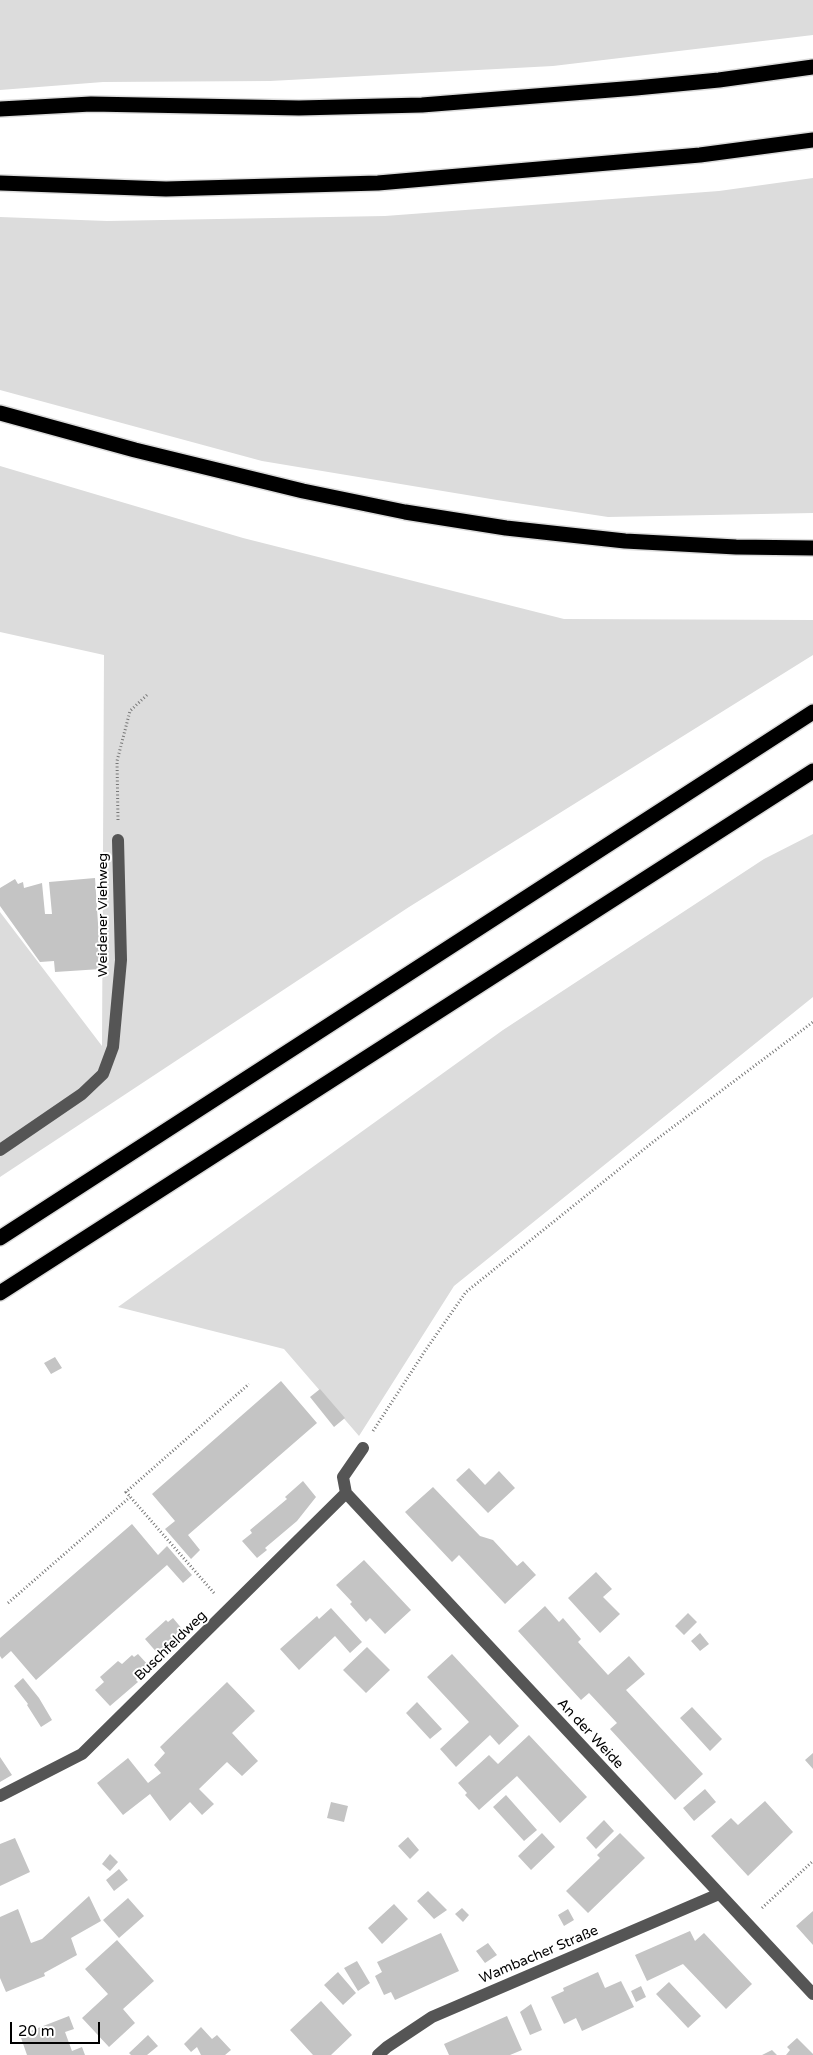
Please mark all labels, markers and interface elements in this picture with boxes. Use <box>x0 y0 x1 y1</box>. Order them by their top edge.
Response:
street label: Weidener Viehweg <box>95 853 111 977</box>
street label: Buschfeldweg <box>132 1607 210 1685</box>
street label: An der Weide <box>553 1695 627 1773</box>
street label: Wambacher Straße <box>477 1922 601 1988</box>
scale bar <box>12 2012 102 2044</box>
text: 20 m <box>18 2022 55 2040</box>

